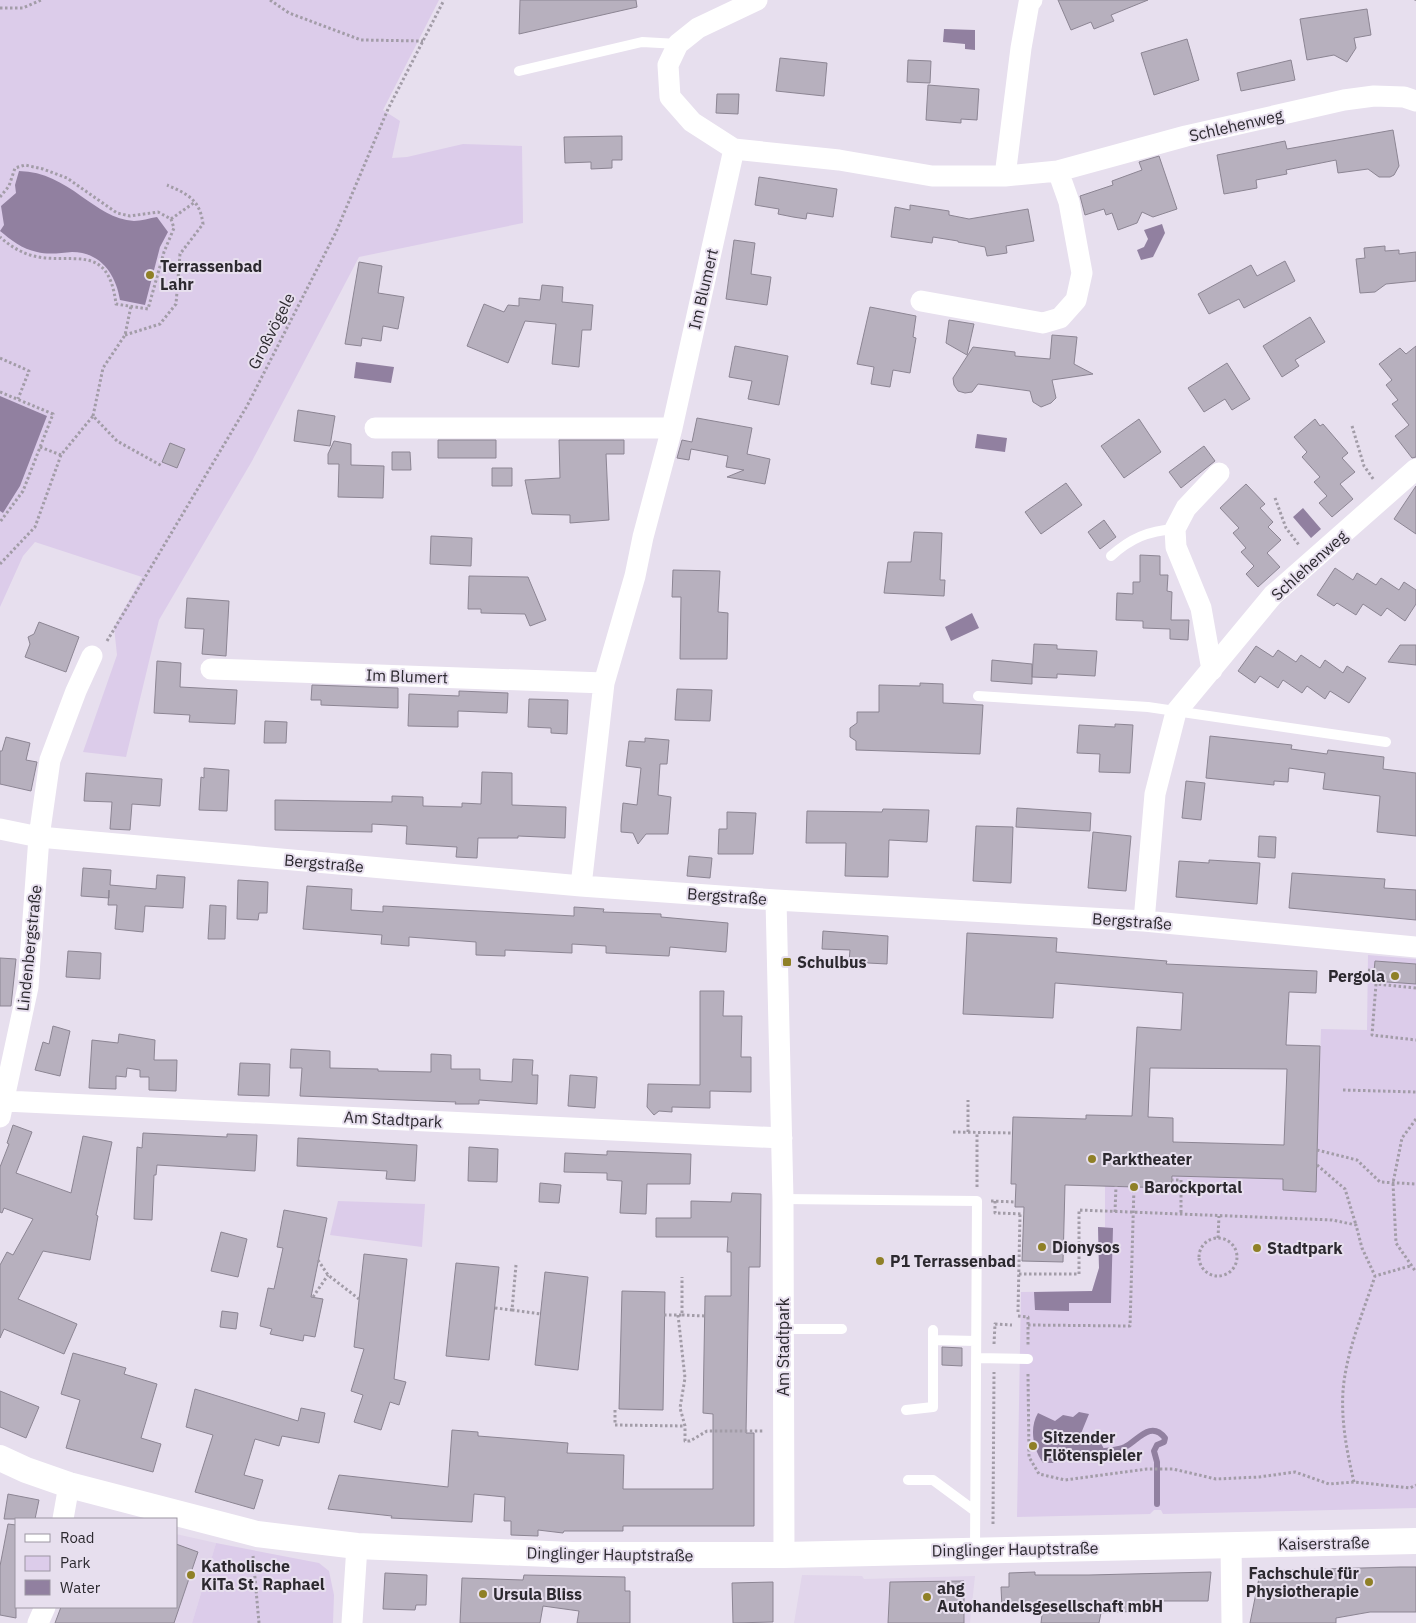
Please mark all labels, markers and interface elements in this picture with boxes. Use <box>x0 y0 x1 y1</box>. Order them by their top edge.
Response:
street label: Schlehenweg <box>1187 104 1286 146</box>
street label: Im Blumert <box>684 247 722 331</box>
place label: Terrassenbad Lahr <box>160 256 262 294</box>
marker: Terrassenbad Lahr <box>144 269 156 281</box>
street label: Großvögele <box>243 289 299 372</box>
street label: Schlehenweg <box>1267 525 1352 605</box>
street label: Im Blumert <box>366 665 448 687</box>
street label: Bergstraße <box>283 850 365 876</box>
street label: Bergstraße <box>686 883 768 909</box>
street label: Lindenbergstraße <box>12 884 46 1012</box>
street label: Bergstraße <box>1091 908 1173 934</box>
place label: Schulbus <box>797 952 867 972</box>
marker: Schulbus <box>781 956 793 968</box>
place label: Pergola <box>1328 966 1385 986</box>
marker: Pergola <box>1389 970 1401 982</box>
street label: Am Stadtpark <box>343 1106 443 1132</box>
place label: Parktheater <box>1102 1149 1193 1169</box>
marker: Parktheater <box>1086 1153 1098 1165</box>
place label: Barockportal <box>1144 1177 1242 1197</box>
marker: Barockportal <box>1128 1181 1140 1193</box>
place label: Dionysos <box>1052 1237 1120 1257</box>
place label: Stadtpark <box>1267 1238 1343 1258</box>
marker: Dionysos <box>1036 1241 1048 1253</box>
marker: Stadtpark <box>1251 1242 1263 1254</box>
place label: P1 Terrassenbad <box>890 1251 1016 1271</box>
marker: P1 Terrassenbad <box>874 1255 886 1267</box>
street label: Am Stadtpark <box>773 1297 793 1396</box>
place label: Sitzender Flötenspieler <box>1043 1427 1143 1465</box>
marker: Sitzender Flötenspieler <box>1027 1440 1039 1452</box>
legend <box>15 1518 178 1608</box>
text: Road <box>60 1528 95 1547</box>
street label: Kaiserstraße <box>1278 1532 1370 1554</box>
street label: Dinglinger Hauptstraße <box>931 1538 1099 1560</box>
street label: Dinglinger Hauptstraße <box>526 1543 694 1565</box>
text: Park <box>60 1553 90 1572</box>
place label: Katholische KiTa St. Raphael <box>201 1556 325 1594</box>
place label: Fachschule für Physiotherapie <box>1246 1563 1360 1601</box>
marker: Katholische KiTa St. Raphael <box>185 1569 197 1581</box>
marker: Fachschule für Physiotherapie <box>1363 1576 1375 1588</box>
text: Water <box>60 1578 101 1597</box>
place label: ahg Autohandelsgesellschaft mbH <box>937 1578 1163 1616</box>
place label: Ursula Bliss <box>493 1584 582 1604</box>
marker: Ursula Bliss <box>477 1588 489 1600</box>
marker: ahg Autohandelsgesellschaft mbH <box>921 1591 933 1603</box>

